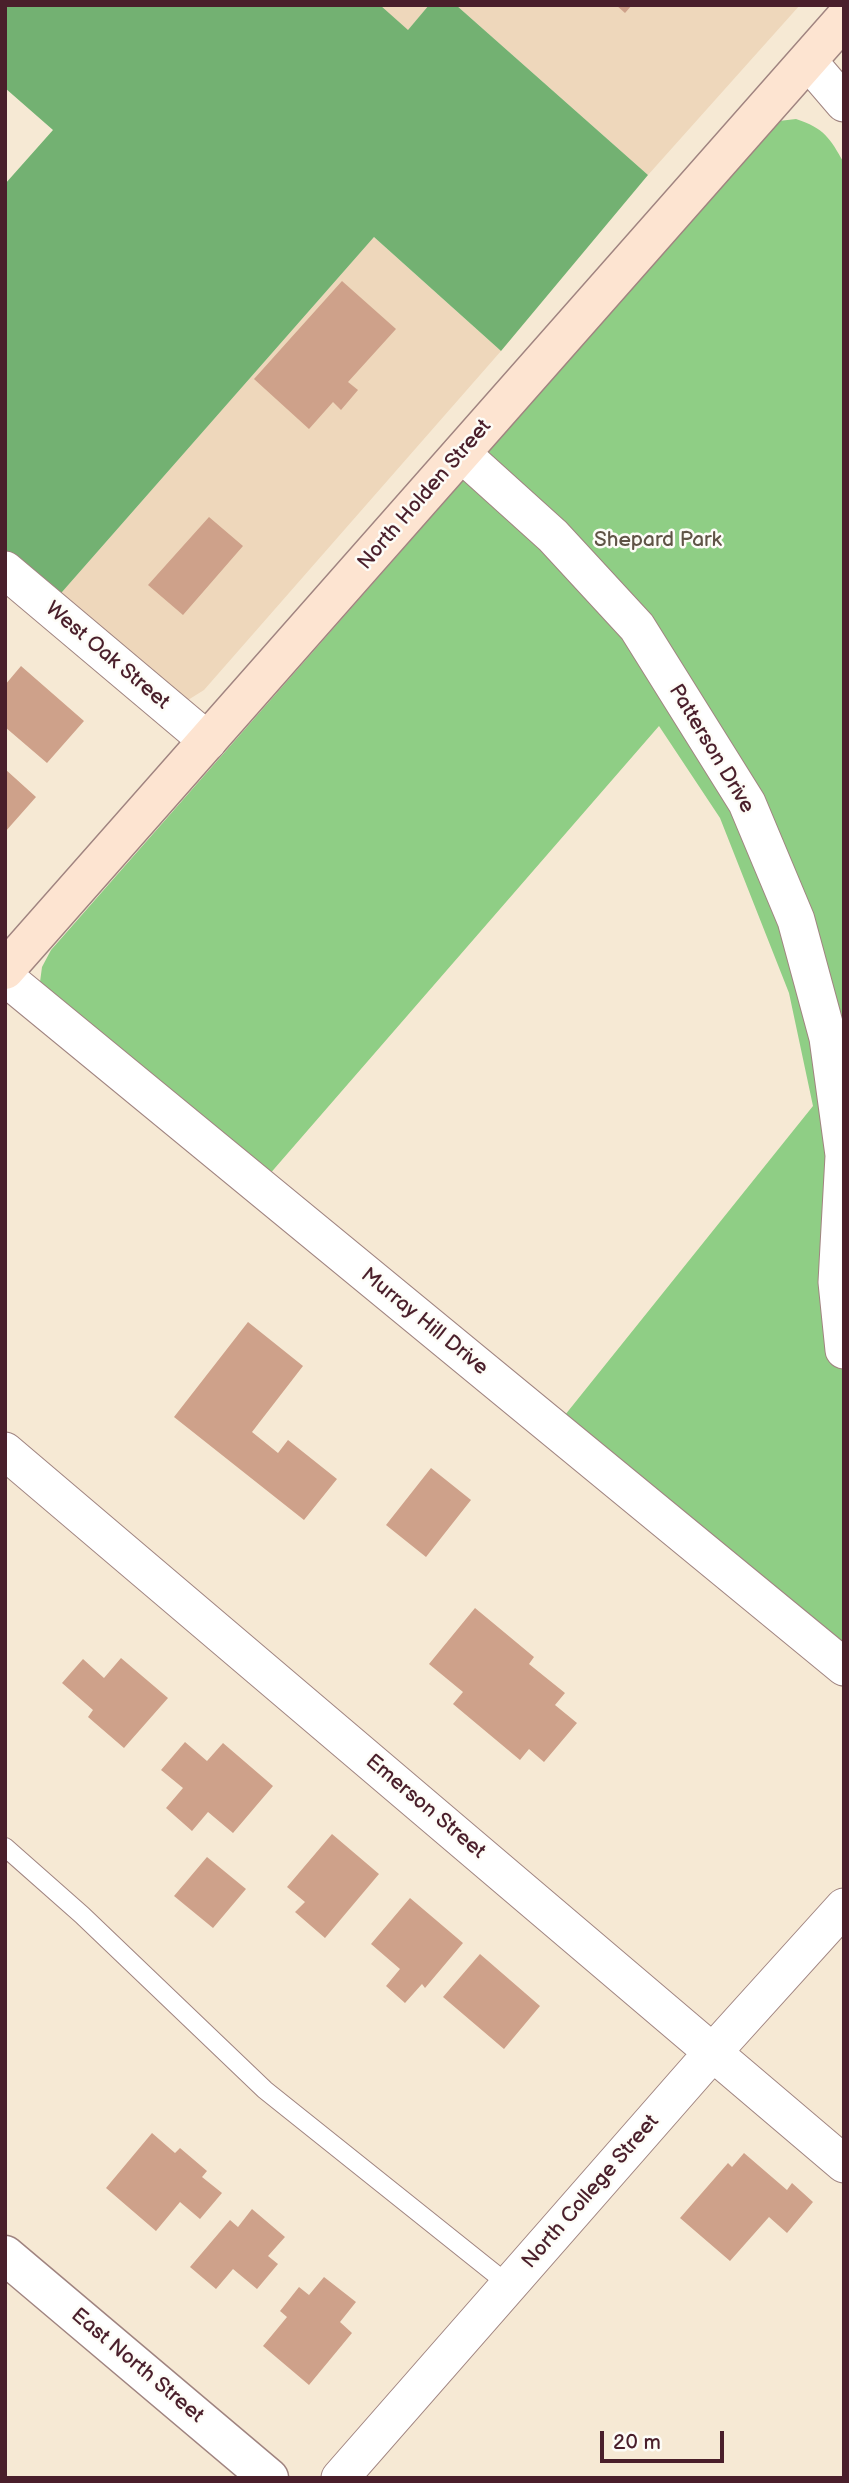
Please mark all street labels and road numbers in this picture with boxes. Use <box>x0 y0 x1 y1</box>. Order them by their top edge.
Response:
street label: North Holden Street <box>353 415 497 575</box>
street label: West Oak Street <box>40 597 174 715</box>
street label: Patterson Drive <box>663 680 759 818</box>
street label: Murray Hill Drive <box>355 1263 493 1381</box>
street label: Emerson Street <box>360 1750 490 1864</box>
street label: North College Street <box>517 2110 665 2274</box>
street label: East North Street <box>66 2303 208 2429</box>

